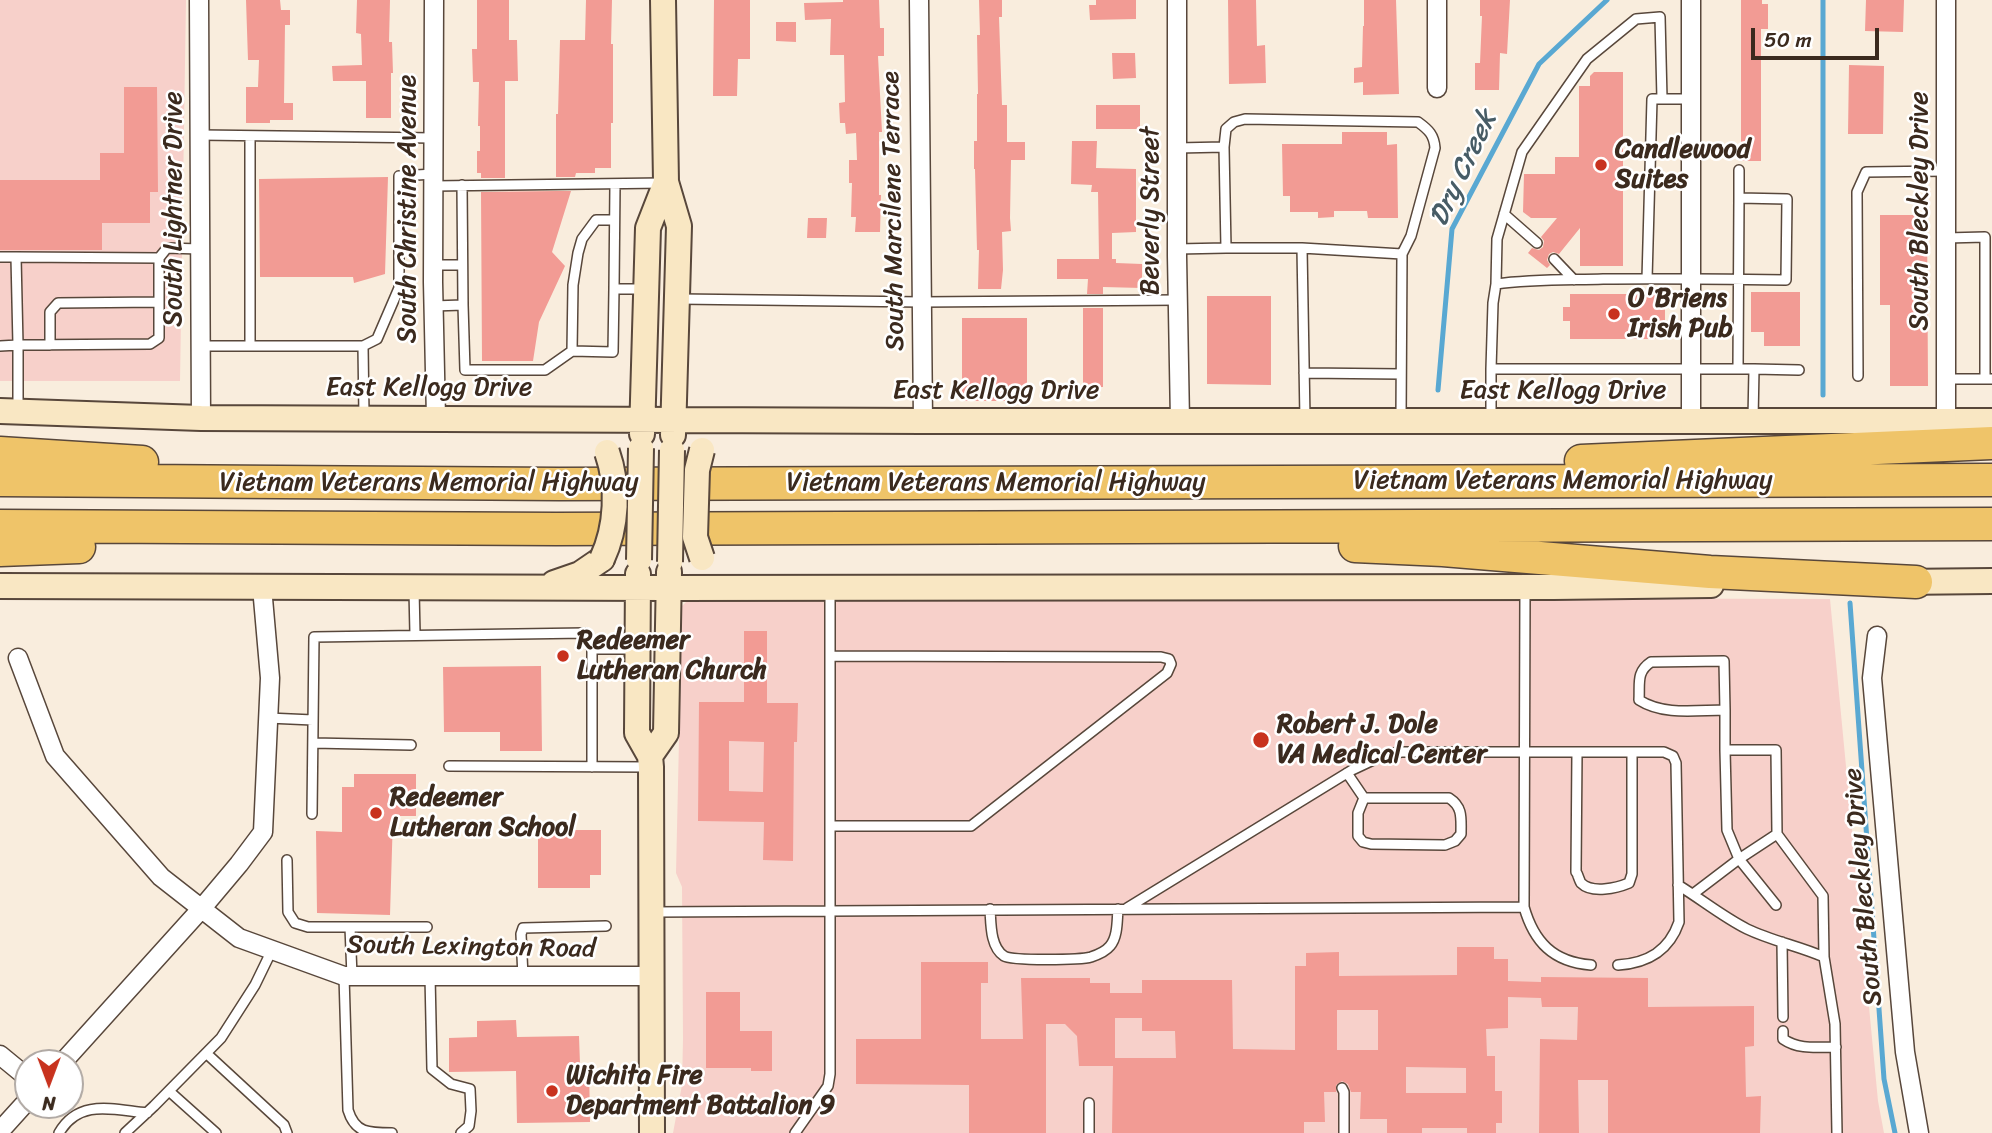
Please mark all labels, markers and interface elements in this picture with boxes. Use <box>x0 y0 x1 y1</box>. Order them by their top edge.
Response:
scale bar <box>1754 14 1882 58</box>
text: 50 m <box>1764 21 1812 59</box>
street label: South Marcilene Terrace <box>876 71 912 351</box>
street label: South Christine Avenue <box>392 75 424 343</box>
street label: South Lightner Drive <box>158 91 190 327</box>
street label: South Bleckley Drive <box>1904 91 1936 331</box>
water label: Dry Creek <box>1423 106 1505 232</box>
street label: Beverly Street <box>1135 126 1167 296</box>
place label: Candlewood Suites <box>1615 134 1751 196</box>
marker: Candlewood Suites <box>1593 157 1609 173</box>
place label: O'Briens Irish Pub <box>1628 283 1732 344</box>
marker: O'Briens Irish Pub <box>1606 306 1622 322</box>
street label: East Kellogg Drive <box>326 372 532 404</box>
street label: East Kellogg Drive <box>893 375 1099 407</box>
street label: East Kellogg Drive <box>1460 375 1666 407</box>
street label: Vietnam Veterans Memorial Highway <box>1354 465 1772 497</box>
street label: Vietnam Veterans Memorial Highway <box>220 467 638 499</box>
street label: Vietnam Veterans Memorial Highway <box>787 467 1205 499</box>
place label: Redeemer Lutheran Church <box>577 625 767 686</box>
marker: Redeemer Lutheran Church <box>555 648 571 664</box>
place label: Robert J. Dole VA Medical Center <box>1277 709 1487 770</box>
marker: Robert J. Dole VA Medical Center <box>1251 730 1271 750</box>
street label: South Bleckley Drive <box>1838 767 1890 1007</box>
place label: Redeemer Lutheran School <box>390 782 576 844</box>
marker: Redeemer Lutheran School <box>368 805 384 821</box>
street label: South Lexington Road <box>346 930 596 966</box>
north arrow <box>14 1049 84 1119</box>
place label: Wichita Fire Department Battalion 9 <box>566 1060 835 1122</box>
marker: Wichita Fire Department Battalion 9 <box>544 1083 560 1099</box>
text: N <box>42 1087 56 1120</box>

